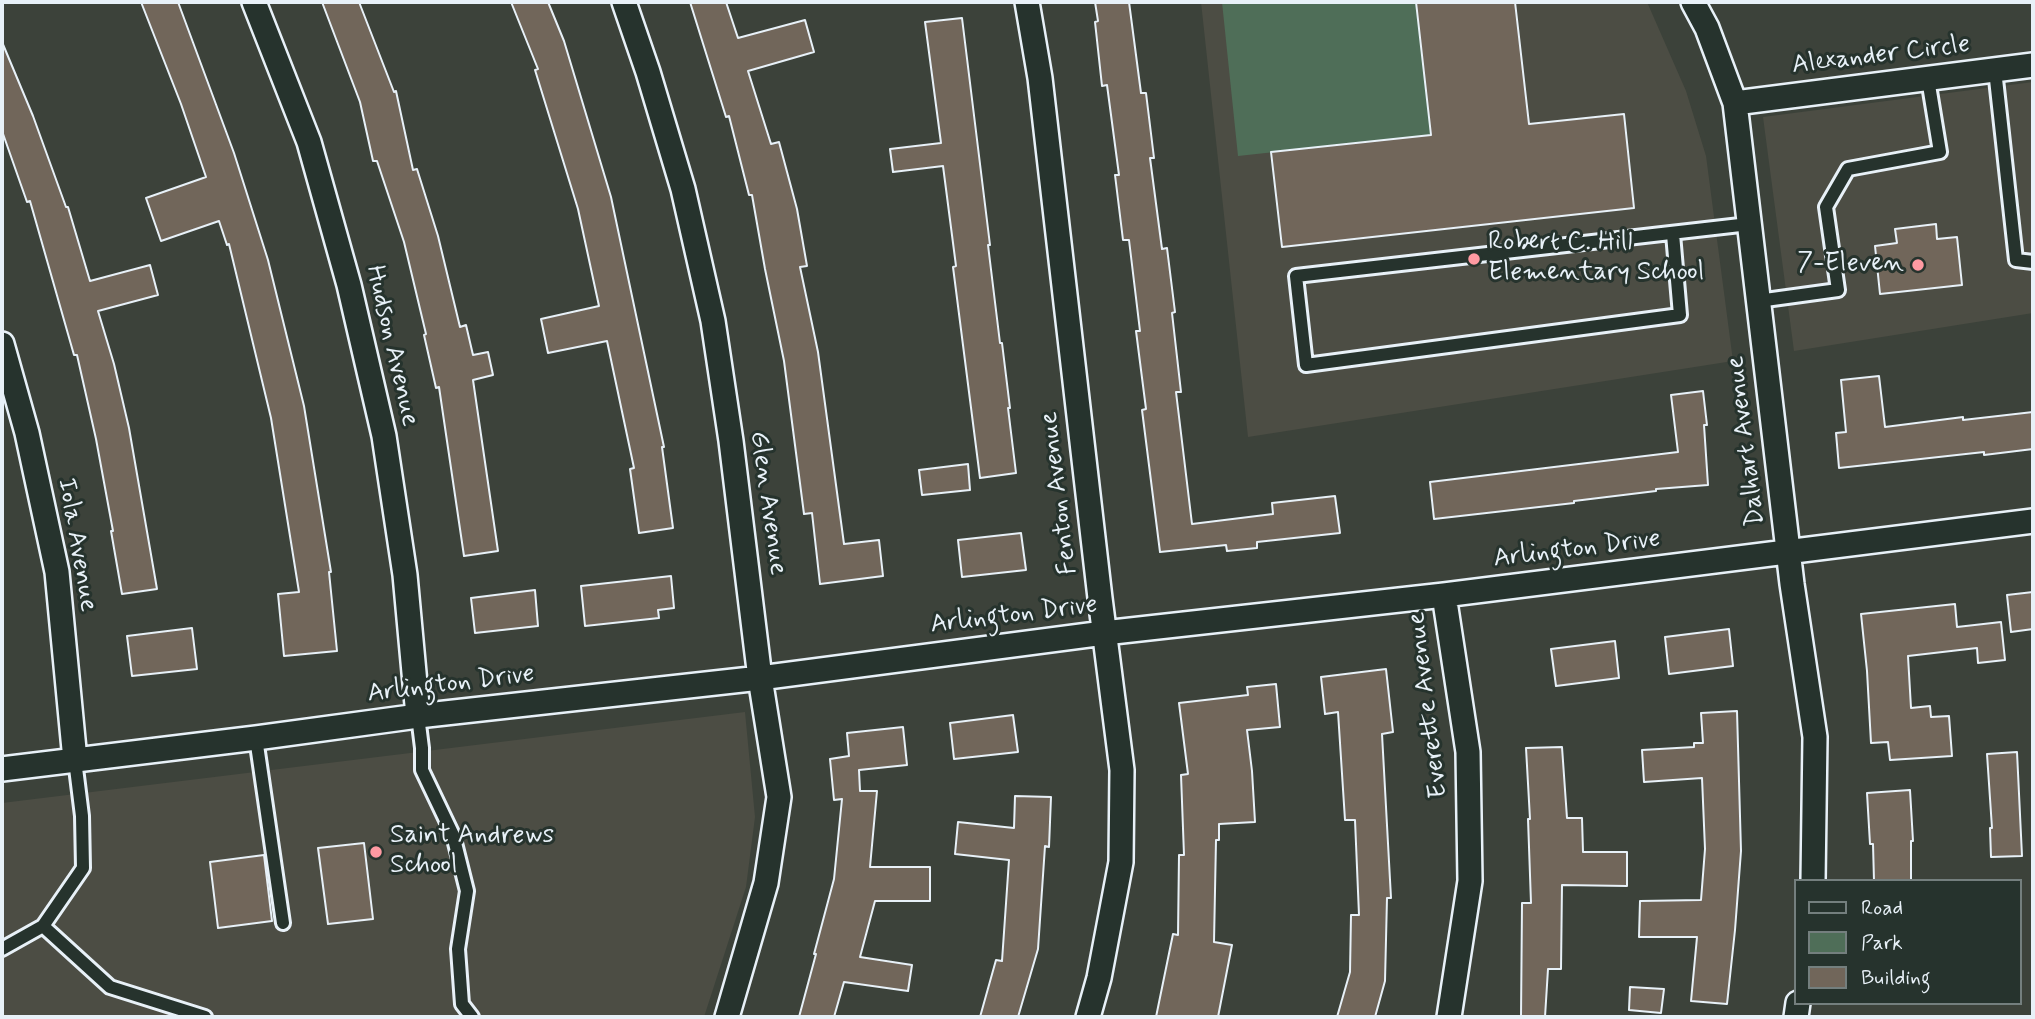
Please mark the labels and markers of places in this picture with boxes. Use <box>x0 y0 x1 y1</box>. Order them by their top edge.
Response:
place label: Robert C. Hill Elementary School <box>1488 228 1704 290</box>
place label: 7-Eleven <box>1797 249 1904 281</box>
marker: Robert C. Hill Elementary School <box>1466 251 1482 267</box>
marker: 7-Eleven <box>1910 257 1926 273</box>
place label: Saint Andrews School <box>390 821 554 882</box>
marker: Saint Andrews School <box>368 844 384 860</box>

